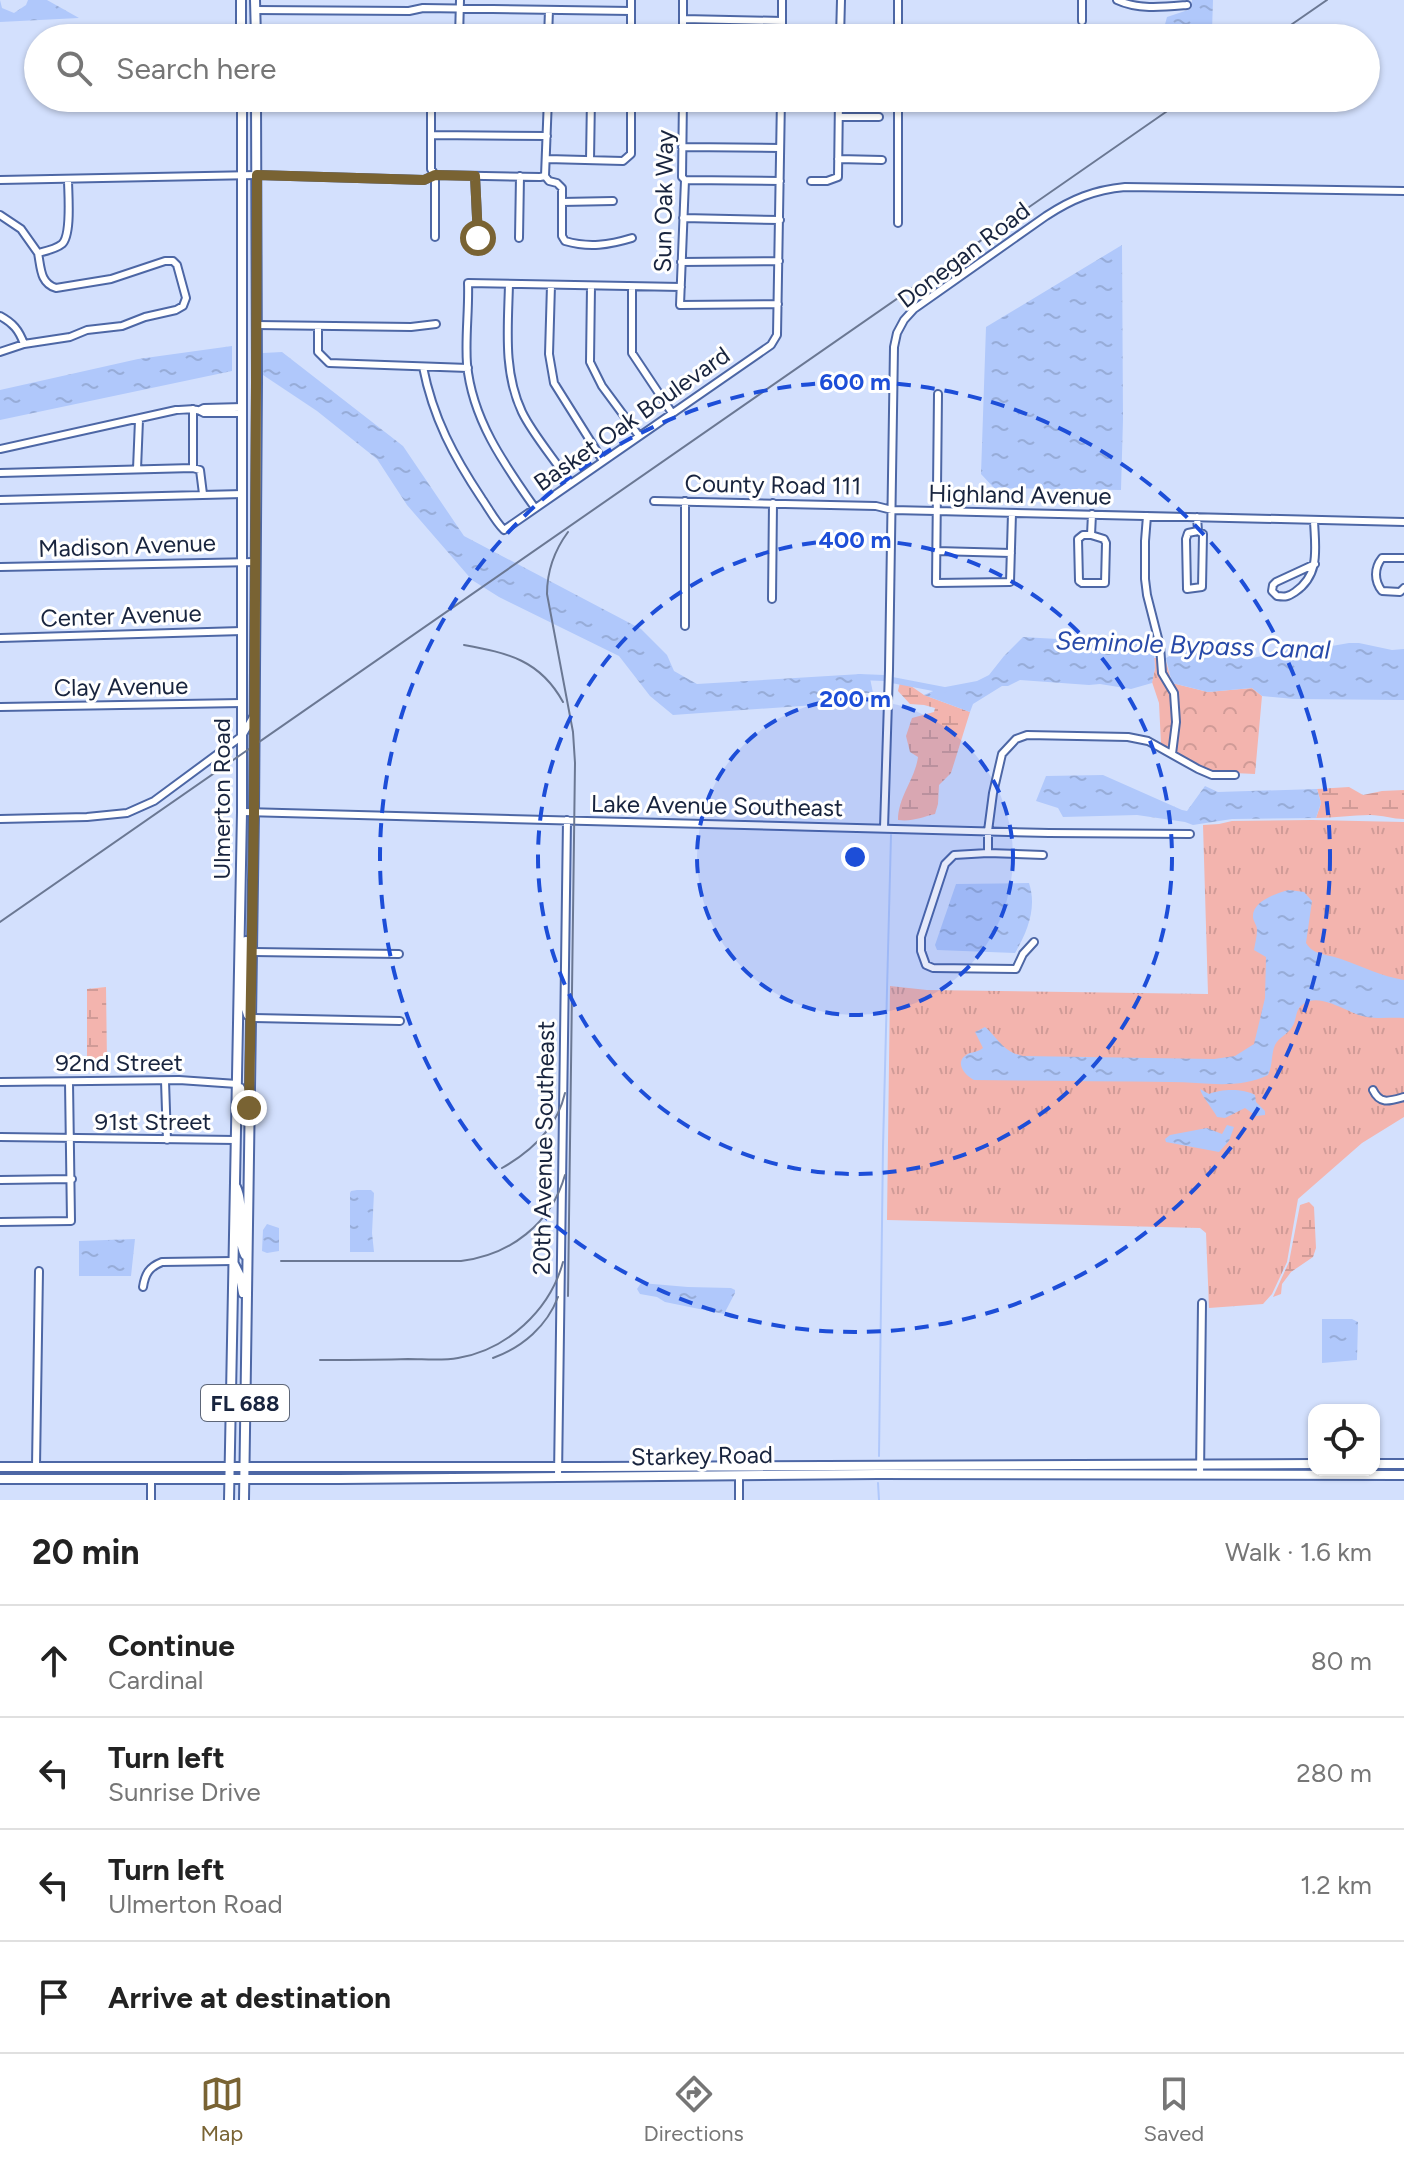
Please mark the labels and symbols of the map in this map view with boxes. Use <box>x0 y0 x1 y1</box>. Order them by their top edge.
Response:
street label: Sun Oak Way <box>648 129 679 273</box>
street label: Donegan Road <box>892 196 1035 314</box>
route start <box>460 220 496 256</box>
street label: Basket Oak Boulevard <box>528 340 735 497</box>
text: 600 m <box>819 367 891 396</box>
street label: County Road 111 <box>684 468 862 501</box>
street label: Highland Avenue <box>928 478 1112 511</box>
text: 400 m <box>819 525 891 554</box>
street label: Madison Avenue <box>38 528 216 563</box>
street label: Center Avenue <box>40 598 202 633</box>
water label: Seminole Bypass Canal <box>1055 624 1331 666</box>
street label: Clay Avenue <box>54 671 188 702</box>
text: 200 m <box>819 684 891 713</box>
street label: Ulmerton Road <box>207 718 236 880</box>
street label: Lake Avenue Southeast <box>591 789 843 822</box>
centre of rings <box>841 843 869 871</box>
street label: 20th Avenue Southeast <box>527 1021 560 1275</box>
street label: 92nd Street <box>55 1048 183 1077</box>
route end <box>231 1090 267 1126</box>
street label: 91st Street <box>95 1107 211 1136</box>
road number: FL 688 <box>201 1385 289 1421</box>
street label: Starkey Road <box>631 1440 773 1471</box>

